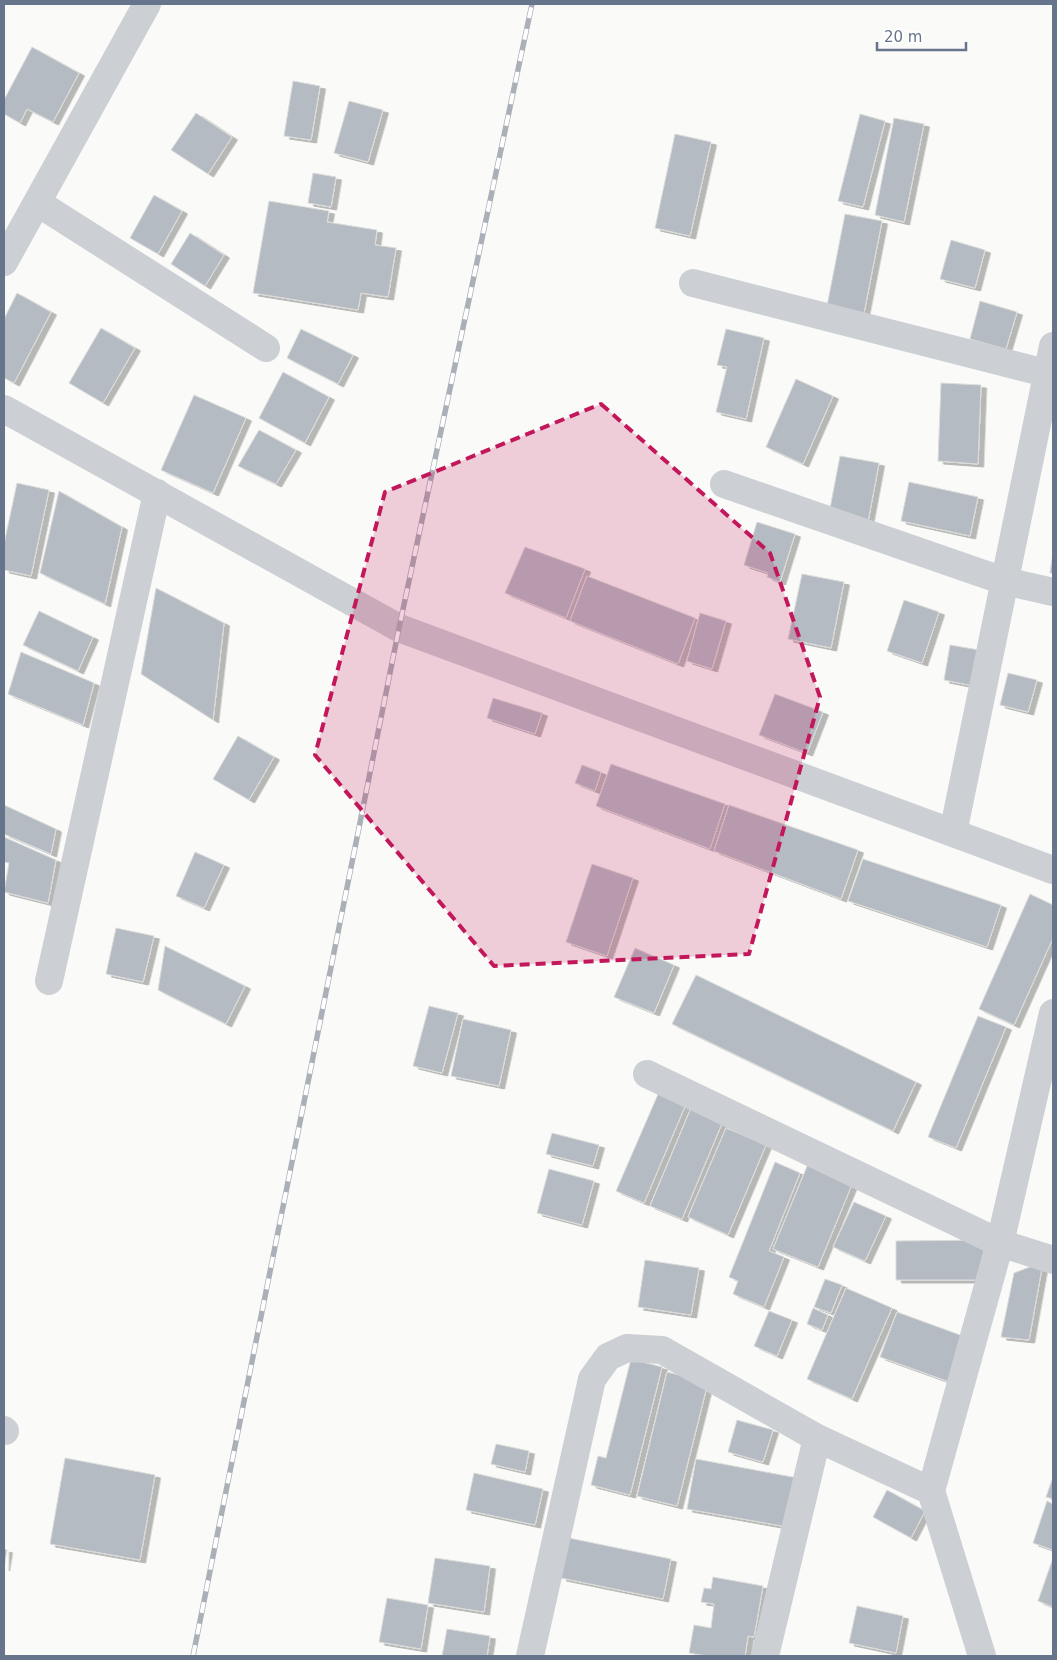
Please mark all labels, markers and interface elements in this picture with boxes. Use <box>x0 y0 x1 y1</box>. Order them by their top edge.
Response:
scale bar <box>877 20 966 52</box>
text: 20 m <box>884 28 922 46</box>

